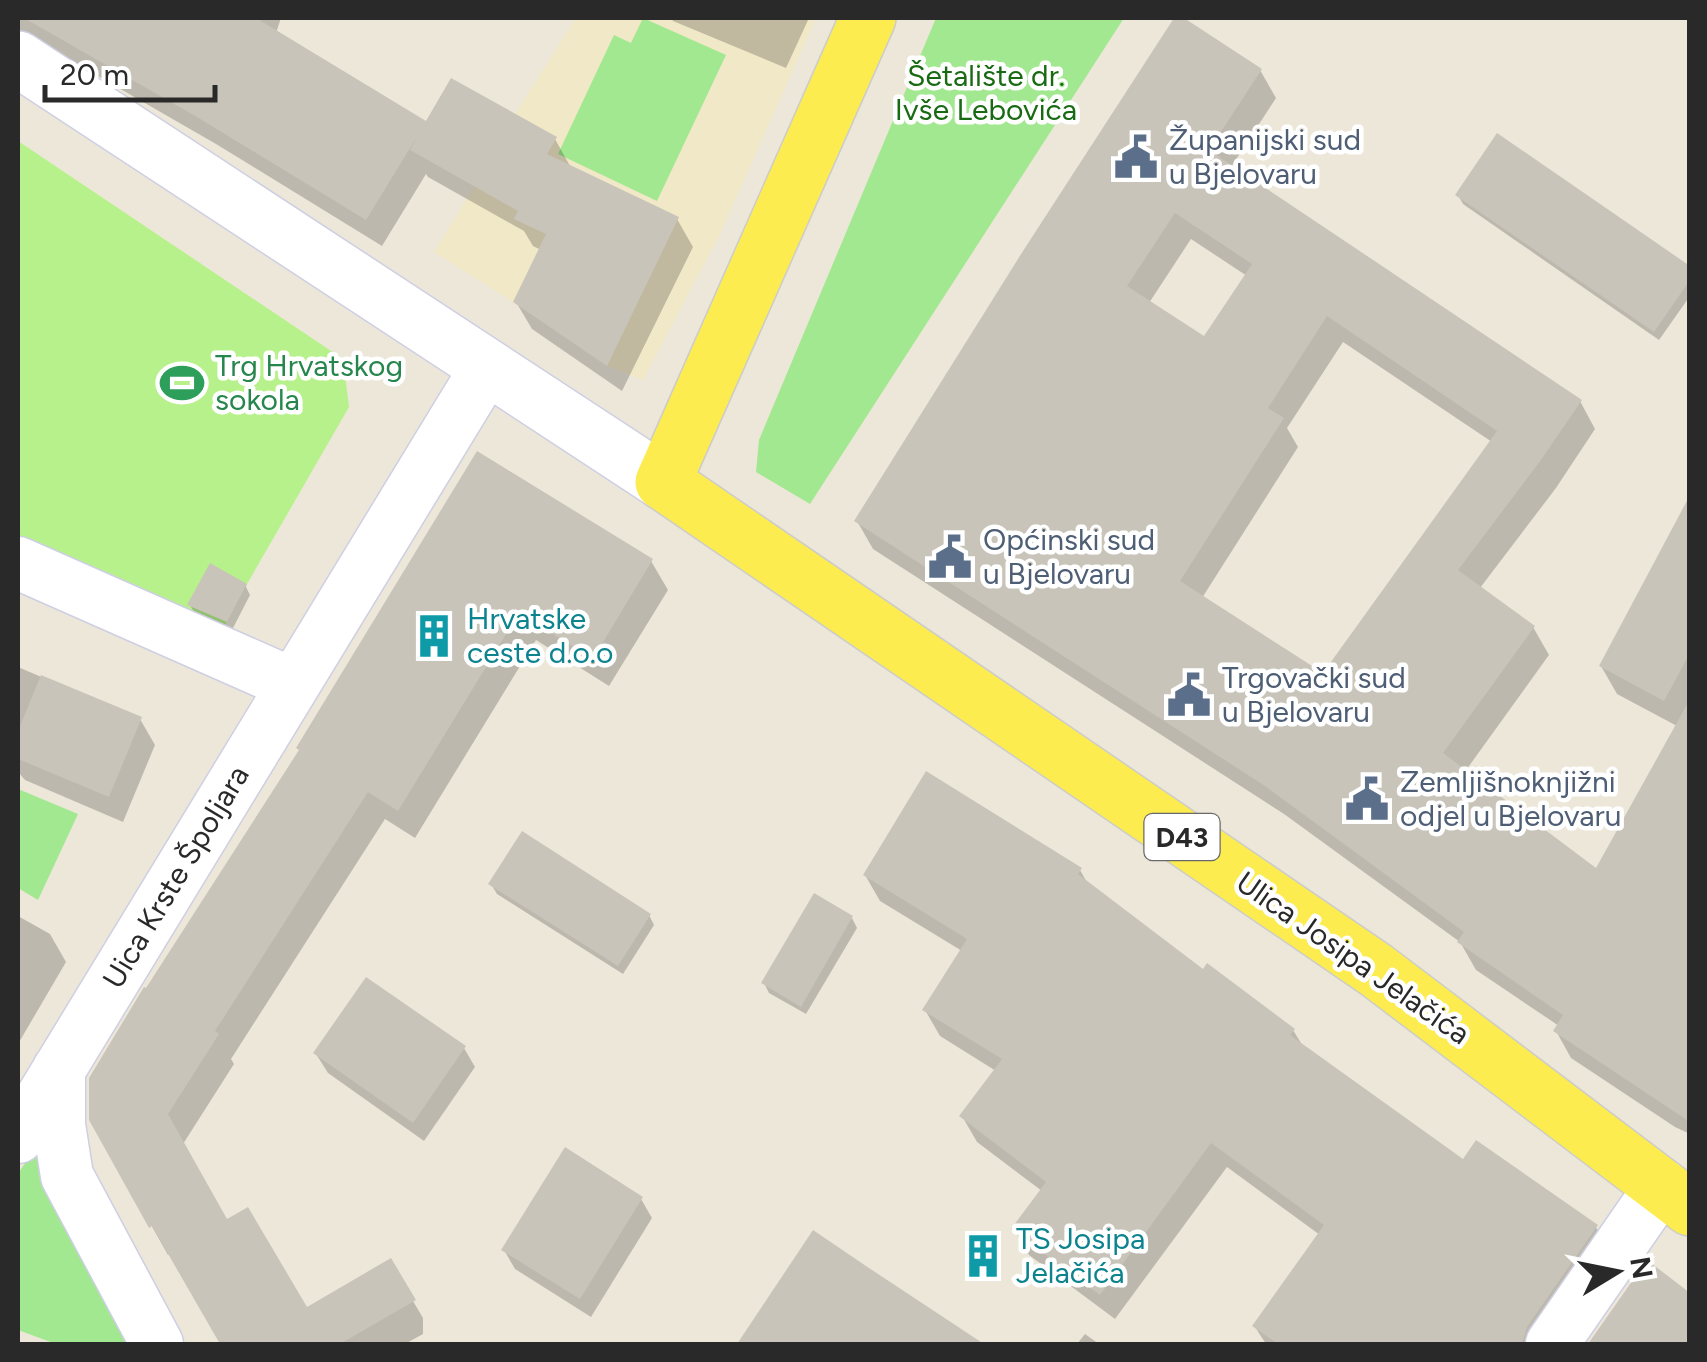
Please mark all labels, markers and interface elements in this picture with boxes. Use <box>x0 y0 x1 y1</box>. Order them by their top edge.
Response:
scale bar <box>45 40 215 102</box>
text: 20 m <box>60 56 129 93</box>
park label: Šetalište dr. Ivše Lebovića <box>895 57 1077 128</box>
place label: Županijski sud u Bjelovaru <box>1169 121 1361 192</box>
public building icon: Županijski sud u Bjelovaru <box>1112 133 1160 181</box>
place label: Trg Hrvatskog sokola <box>215 347 403 418</box>
sports icon: Trg Hrvatskog sokola <box>158 359 206 407</box>
place label: Općinski sud u Bjelovaru <box>983 521 1155 592</box>
public building icon: Općinski sud u Bjelovaru <box>926 533 974 581</box>
place label: Hrvatske ceste d.o.o <box>467 600 614 671</box>
building icon: Hrvatske ceste d.o.o <box>410 612 458 660</box>
place label: Trgovački sud u Bjelovaru <box>1222 659 1406 730</box>
public building icon: Trgovački sud u Bjelovaru <box>1165 671 1213 719</box>
street label: Uica Krste Špoljara <box>94 759 257 995</box>
place label: Zemljišnoknjižni odjel u Bjelovaru <box>1400 763 1621 834</box>
public building icon: Zemljišnoknjižni odjel u Bjelovaru <box>1343 775 1391 823</box>
road number: D43 <box>1144 814 1220 860</box>
street label: Ulica Josipa Jelačića <box>1229 863 1477 1052</box>
place label: TS Josipa Jelačića <box>1016 1220 1145 1291</box>
north arrow <box>1567 1222 1667 1322</box>
building icon: TS Josipa Jelačića <box>959 1232 1007 1280</box>
text: N <box>1623 1254 1660 1281</box>

